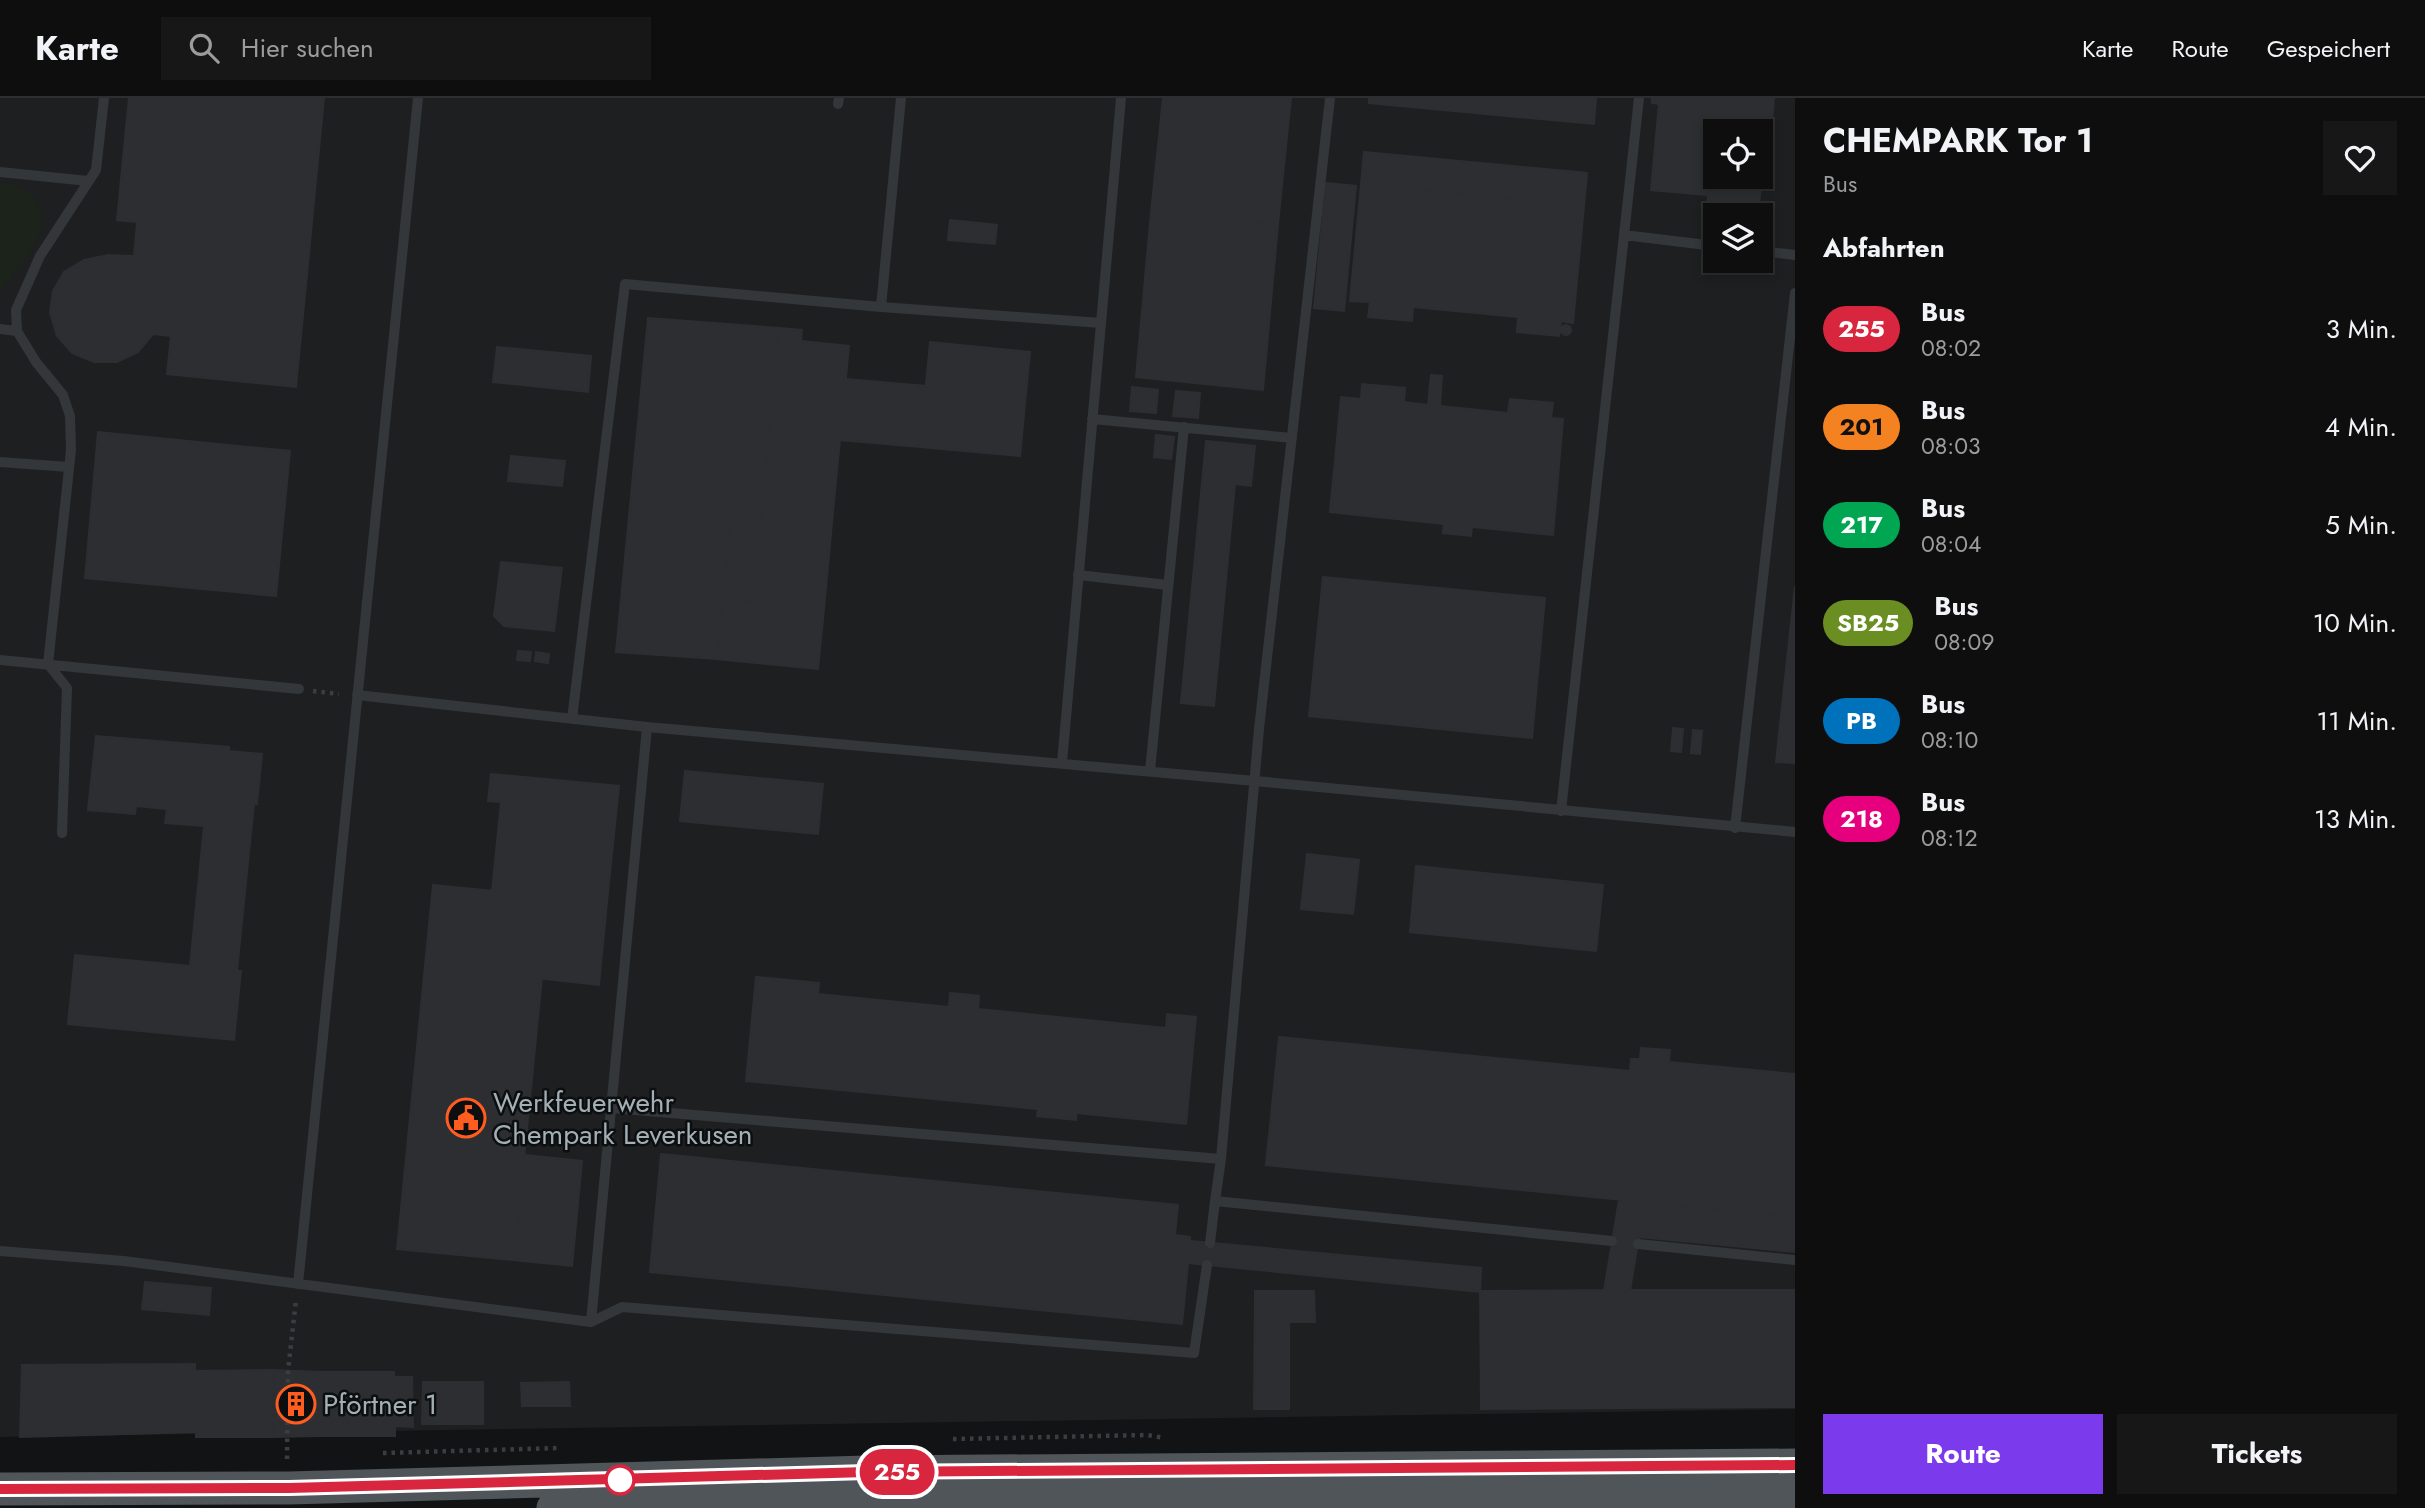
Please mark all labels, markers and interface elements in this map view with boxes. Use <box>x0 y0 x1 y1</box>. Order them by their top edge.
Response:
search box <box>161 17 651 80</box>
text: Karte <box>35 25 119 72</box>
icon: search <box>185 29 223 67</box>
text: Hier suchen <box>241 29 374 67</box>
text: Karte <box>2082 31 2133 66</box>
text: Route <box>2171 31 2229 66</box>
text: Gespeichert <box>2267 31 2390 66</box>
text: CHEMPARK Tor 1 <box>1823 117 2093 164</box>
map controls <box>1703 119 1773 273</box>
button: locate <box>1703 119 1773 189</box>
button: heart <box>2323 121 2397 195</box>
text: Bus <box>1823 167 1857 201</box>
button: layers <box>1703 203 1773 273</box>
text: Abfahrten <box>1823 229 1945 267</box>
text: Bus <box>1921 293 1965 331</box>
text: 3 Min. <box>2326 310 2397 348</box>
text: 255 <box>1838 311 1885 346</box>
text: 08:02 <box>1921 331 1981 365</box>
text: Bus <box>1921 391 1965 429</box>
text: 4 Min. <box>2325 408 2397 446</box>
text: 201 <box>1840 409 1883 444</box>
text: 08:03 <box>1921 429 1981 463</box>
text: Bus <box>1921 489 1965 527</box>
text: 5 Min. <box>2325 506 2397 544</box>
text: 217 <box>1840 507 1883 542</box>
text: 08:04 <box>1921 527 1981 561</box>
text: Bus <box>1934 587 1978 625</box>
text: 10 Min. <box>2313 604 2397 642</box>
text: SB25 <box>1837 605 1899 640</box>
text: 08:09 <box>1934 625 1994 659</box>
text: Bus <box>1921 685 1965 723</box>
text: 11 Min. <box>2317 702 2397 740</box>
text: PB <box>1846 703 1877 738</box>
text: 08:10 <box>1921 723 1978 757</box>
text: Bus <box>1921 783 1965 821</box>
text: 13 Min. <box>2314 800 2397 838</box>
text: 218 <box>1840 801 1883 836</box>
text: 08:12 <box>1921 821 1978 855</box>
place label: Werkfeuerwehr Chempark Leverkusen <box>493 1082 753 1155</box>
public building icon: Werkfeuerwehr Chempark Leverkusen <box>445 1097 487 1139</box>
building icon: Pförtner 1 <box>275 1383 317 1425</box>
place label: Pförtner 1 <box>323 1384 438 1425</box>
button: Route <box>1823 1414 2103 1494</box>
button: Tickets <box>2117 1414 2397 1494</box>
line badge: 255 <box>857 1449 937 1495</box>
text: 255 <box>874 1454 920 1489</box>
unlabelled marker <box>605 1465 635 1495</box>

